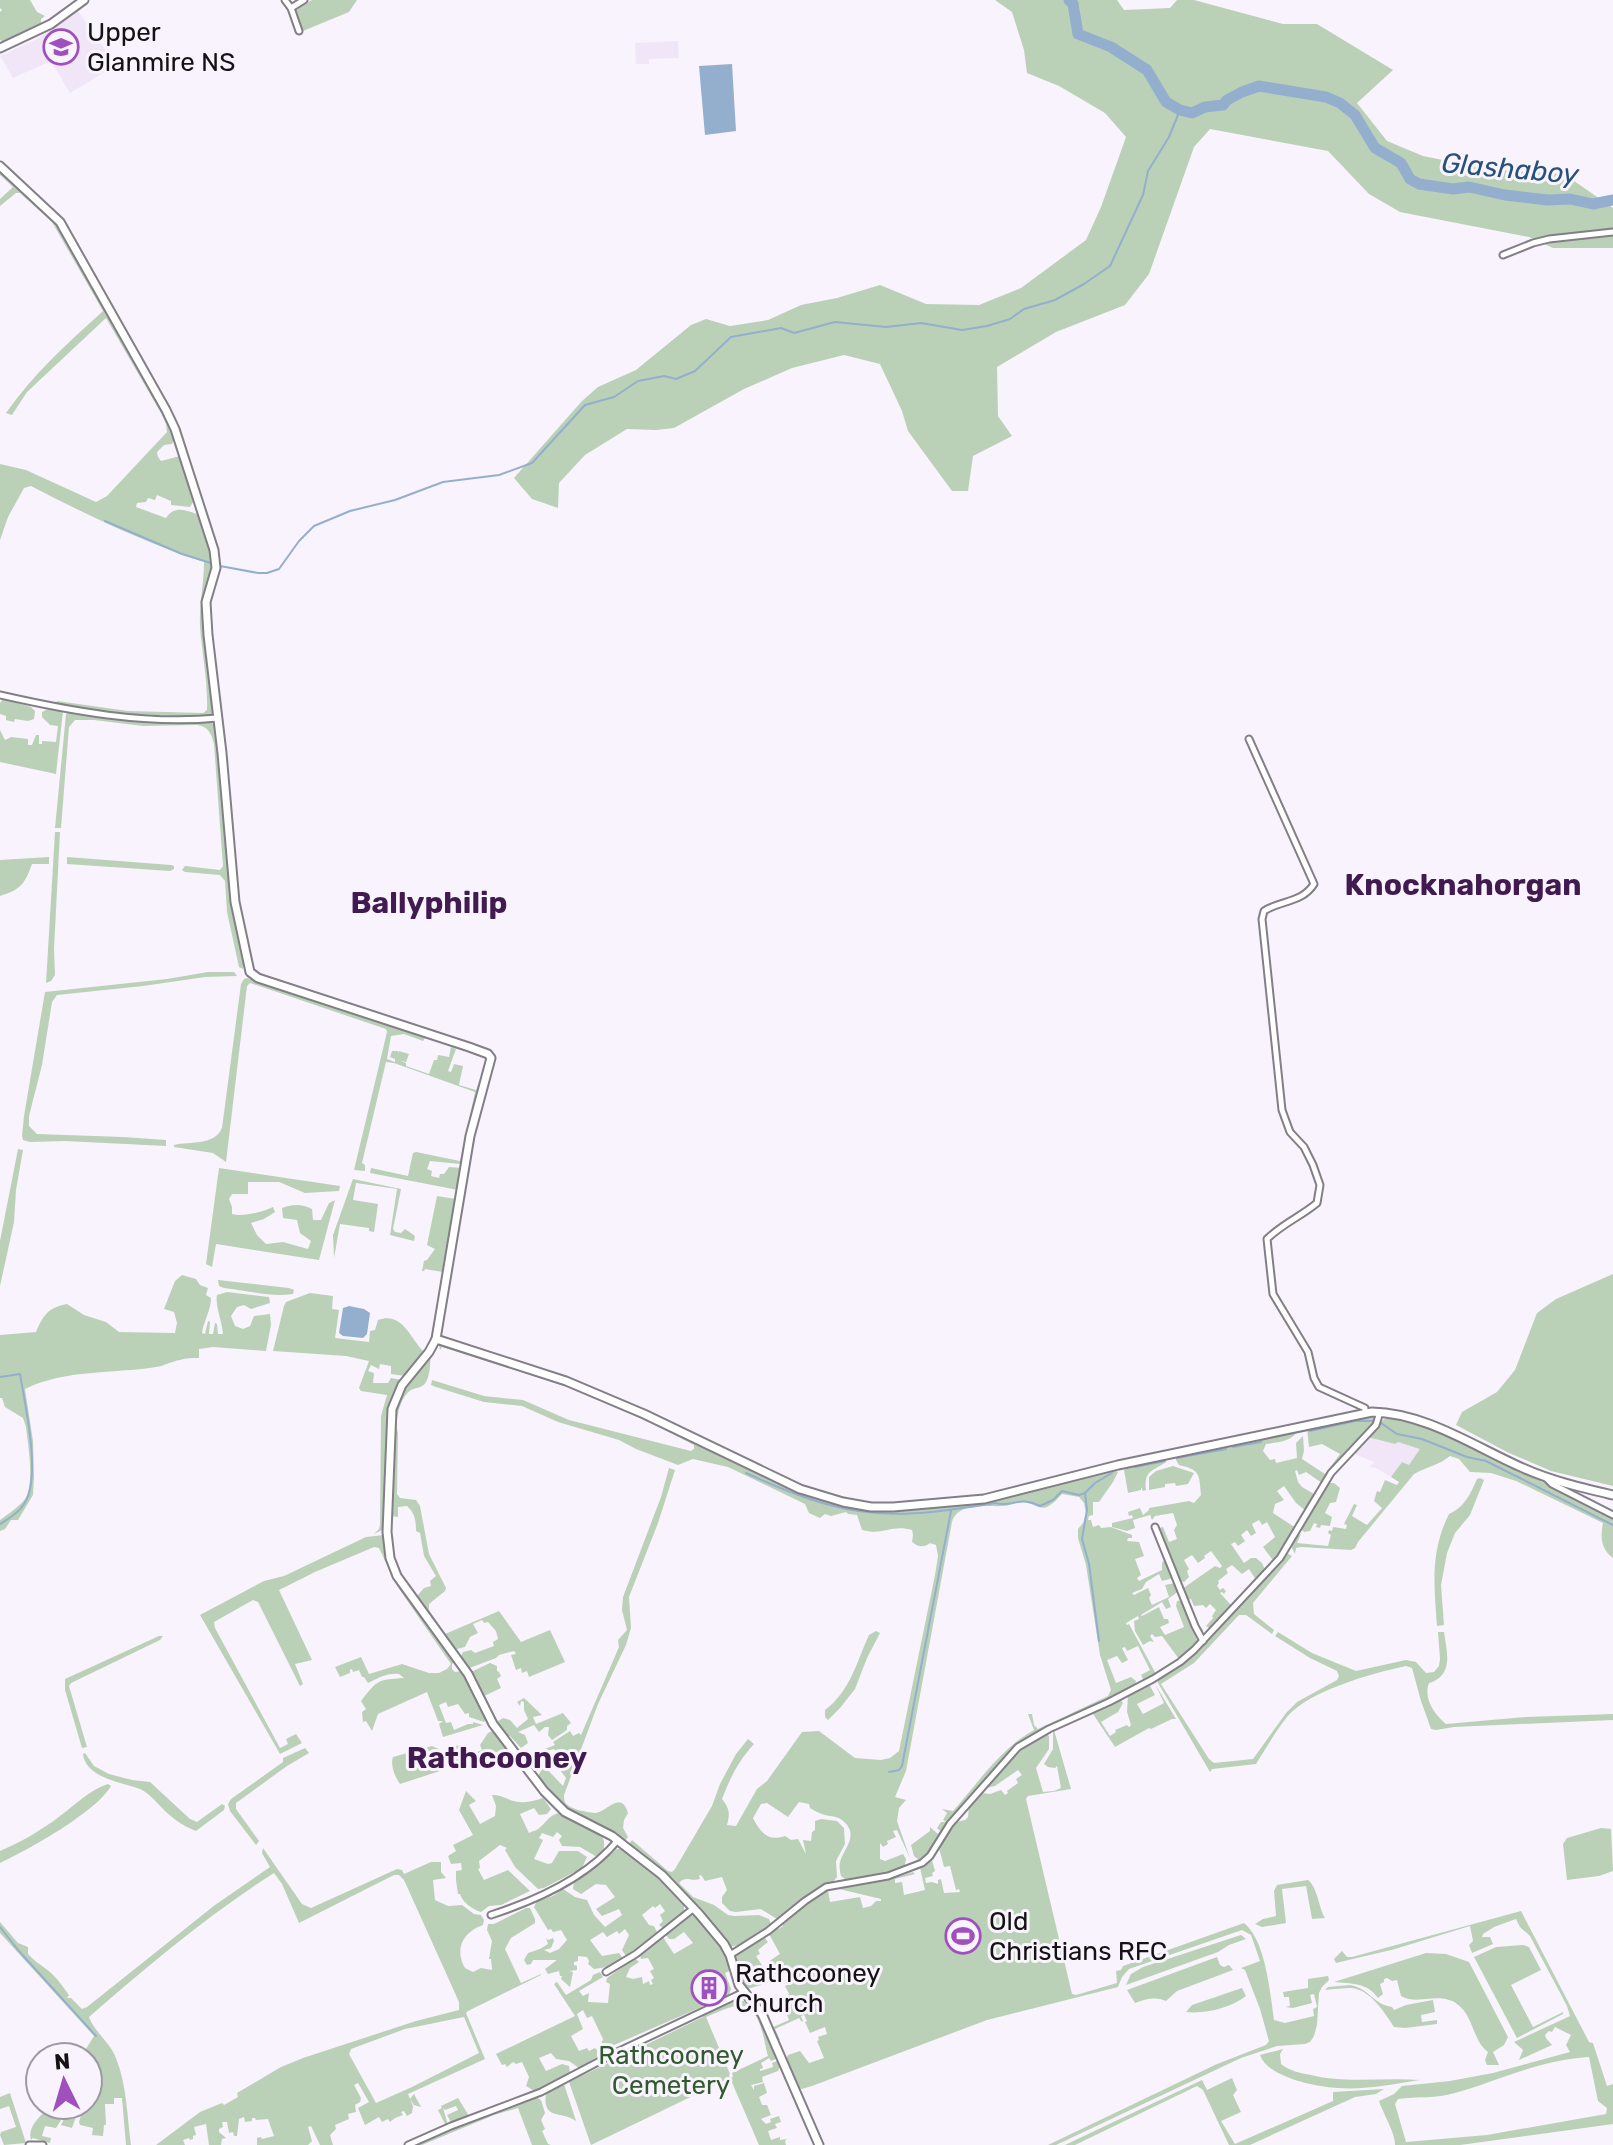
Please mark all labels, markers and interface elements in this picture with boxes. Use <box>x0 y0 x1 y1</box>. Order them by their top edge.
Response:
place label: Upper Glanmire NS <box>87 17 235 78</box>
school or university icon: Upper Glanmire NS <box>42 28 80 66</box>
water label: Glashaboy <box>1440 146 1581 191</box>
district label: Knocknahorgan <box>1344 867 1582 903</box>
district label: Ballyphilip <box>351 885 508 921</box>
district label: Rathcooney <box>407 1740 587 1776</box>
place label: Old Christians RFC <box>989 1906 1167 1967</box>
sports icon: Old Christians RFC <box>944 1917 982 1955</box>
place label: Rathcooney Church <box>735 1958 881 2019</box>
building icon: Rathcooney Church <box>690 1969 728 2007</box>
park label: Rathcooney Cemetery <box>598 2040 744 2101</box>
north arrow <box>24 2041 104 2121</box>
text: N <box>53 2047 71 2076</box>

